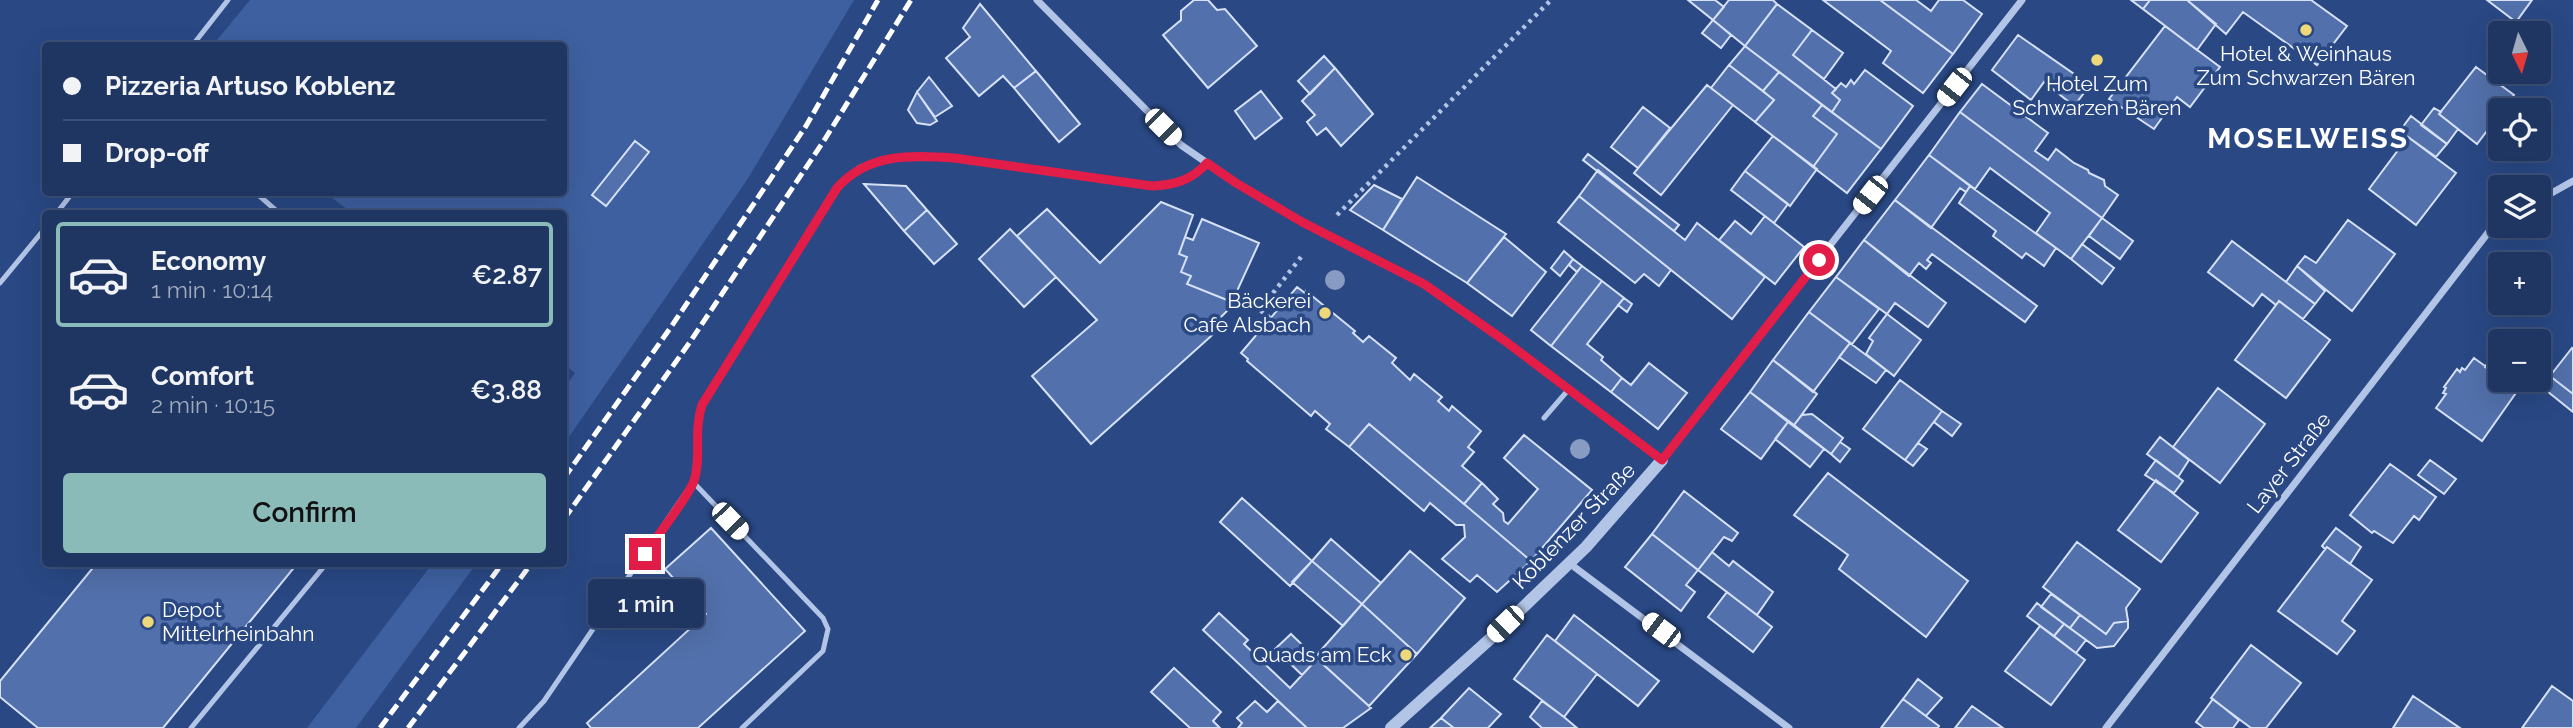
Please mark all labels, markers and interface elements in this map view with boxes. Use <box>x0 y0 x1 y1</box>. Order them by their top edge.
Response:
north arrow <box>2488 21 2552 84</box>
map controls <box>2488 21 2551 392</box>
marker: Hotel & Weinhaus Zum Schwarzen Bären <box>2298 22 2314 38</box>
place label: Hotel & Weinhaus Zum Schwarzen Bären <box>2197 41 2416 90</box>
marker: Hotel Zum Schwarzen Bären <box>2089 52 2105 68</box>
car <box>1933 64 1976 110</box>
text: Pizzeria Artuso Koblenz <box>105 71 395 101</box>
place label: Hotel Zum Schwarzen Bären <box>2013 71 2181 120</box>
button: locate <box>2488 98 2551 161</box>
car <box>1141 105 1186 149</box>
district label: MOSELWEISS <box>2207 122 2409 155</box>
text: Drop-off <box>105 138 209 168</box>
car <box>1849 172 1892 218</box>
button: layers <box>2488 175 2551 238</box>
icon: car <box>67 243 130 306</box>
route start <box>1803 244 1835 276</box>
text: Economy <box>151 246 266 276</box>
button: + <box>2488 252 2551 315</box>
text: €2.87 <box>472 260 542 290</box>
text: 1 min · 10:14 <box>151 276 273 303</box>
place label: Bäckerei Cafe Alsbach <box>1183 288 1311 337</box>
marker: Bäckerei Cafe Alsbach <box>1317 305 1333 321</box>
button: − <box>2488 329 2551 392</box>
icon: car <box>67 358 130 421</box>
text: Comfort <box>151 361 254 391</box>
text: €3.88 <box>470 375 542 405</box>
text: 2 min · 10:15 <box>151 391 275 418</box>
street label: Layer Straße <box>2241 407 2336 518</box>
street label: Koblenzer Straße <box>1507 457 1640 594</box>
button: Confirm <box>63 473 546 553</box>
car <box>708 499 753 543</box>
route end <box>629 538 661 570</box>
callout: 1 min <box>587 578 703 628</box>
text: 1 min <box>617 590 675 617</box>
place label: Depot Mittelrheinbahn <box>162 597 315 646</box>
car <box>1483 602 1528 646</box>
car <box>1638 609 1685 651</box>
marker: Depot Mittelrheinbahn <box>140 614 156 630</box>
place label: Quads am Eck <box>1253 642 1392 667</box>
marker: Quads am Eck <box>1398 647 1414 663</box>

